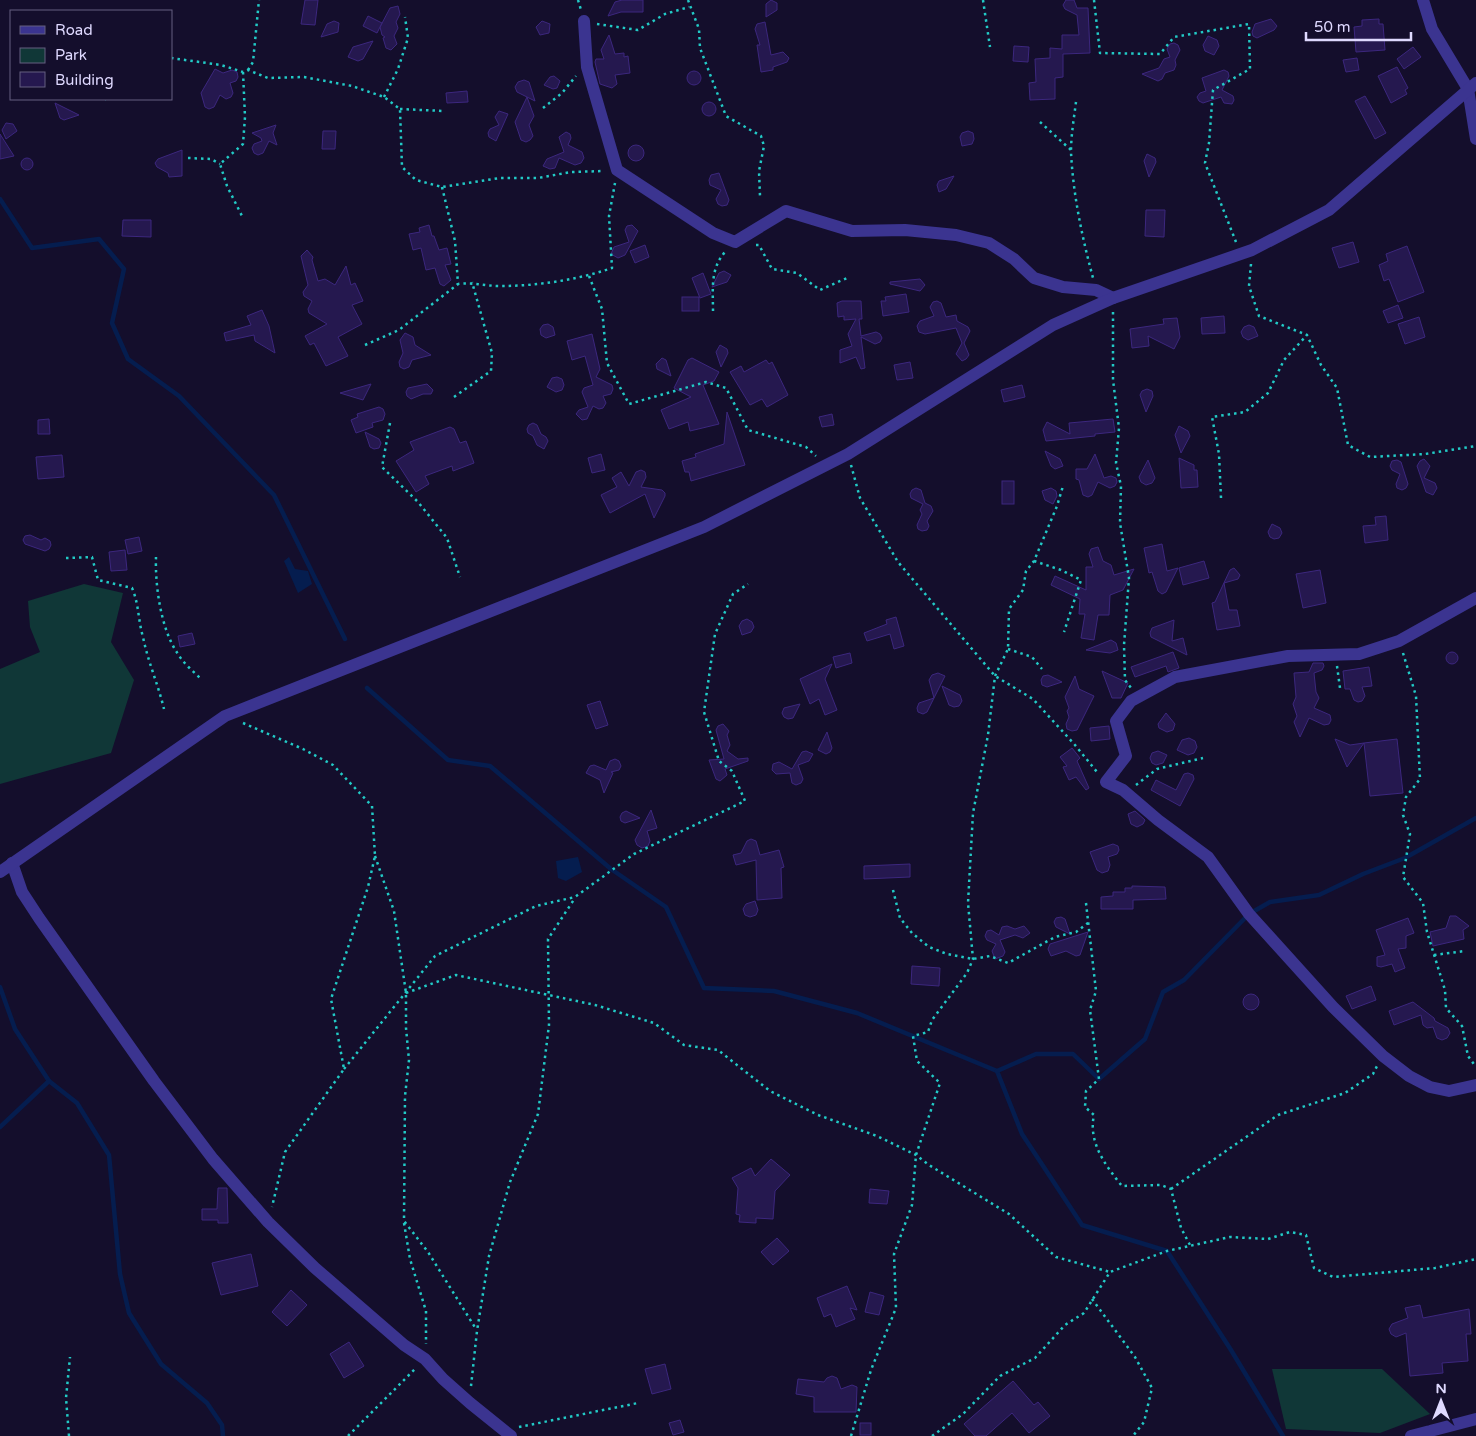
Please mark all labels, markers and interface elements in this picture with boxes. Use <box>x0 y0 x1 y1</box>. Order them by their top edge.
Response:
legend <box>10 10 172 100</box>
scale bar <box>1306 10 1411 42</box>
text: 50 m <box>1314 18 1351 36</box>
text: Road <box>55 21 93 39</box>
text: Park <box>55 46 87 64</box>
text: Building <box>55 71 114 89</box>
north arrow <box>1416 1376 1466 1426</box>
text: N <box>1435 1380 1447 1397</box>

